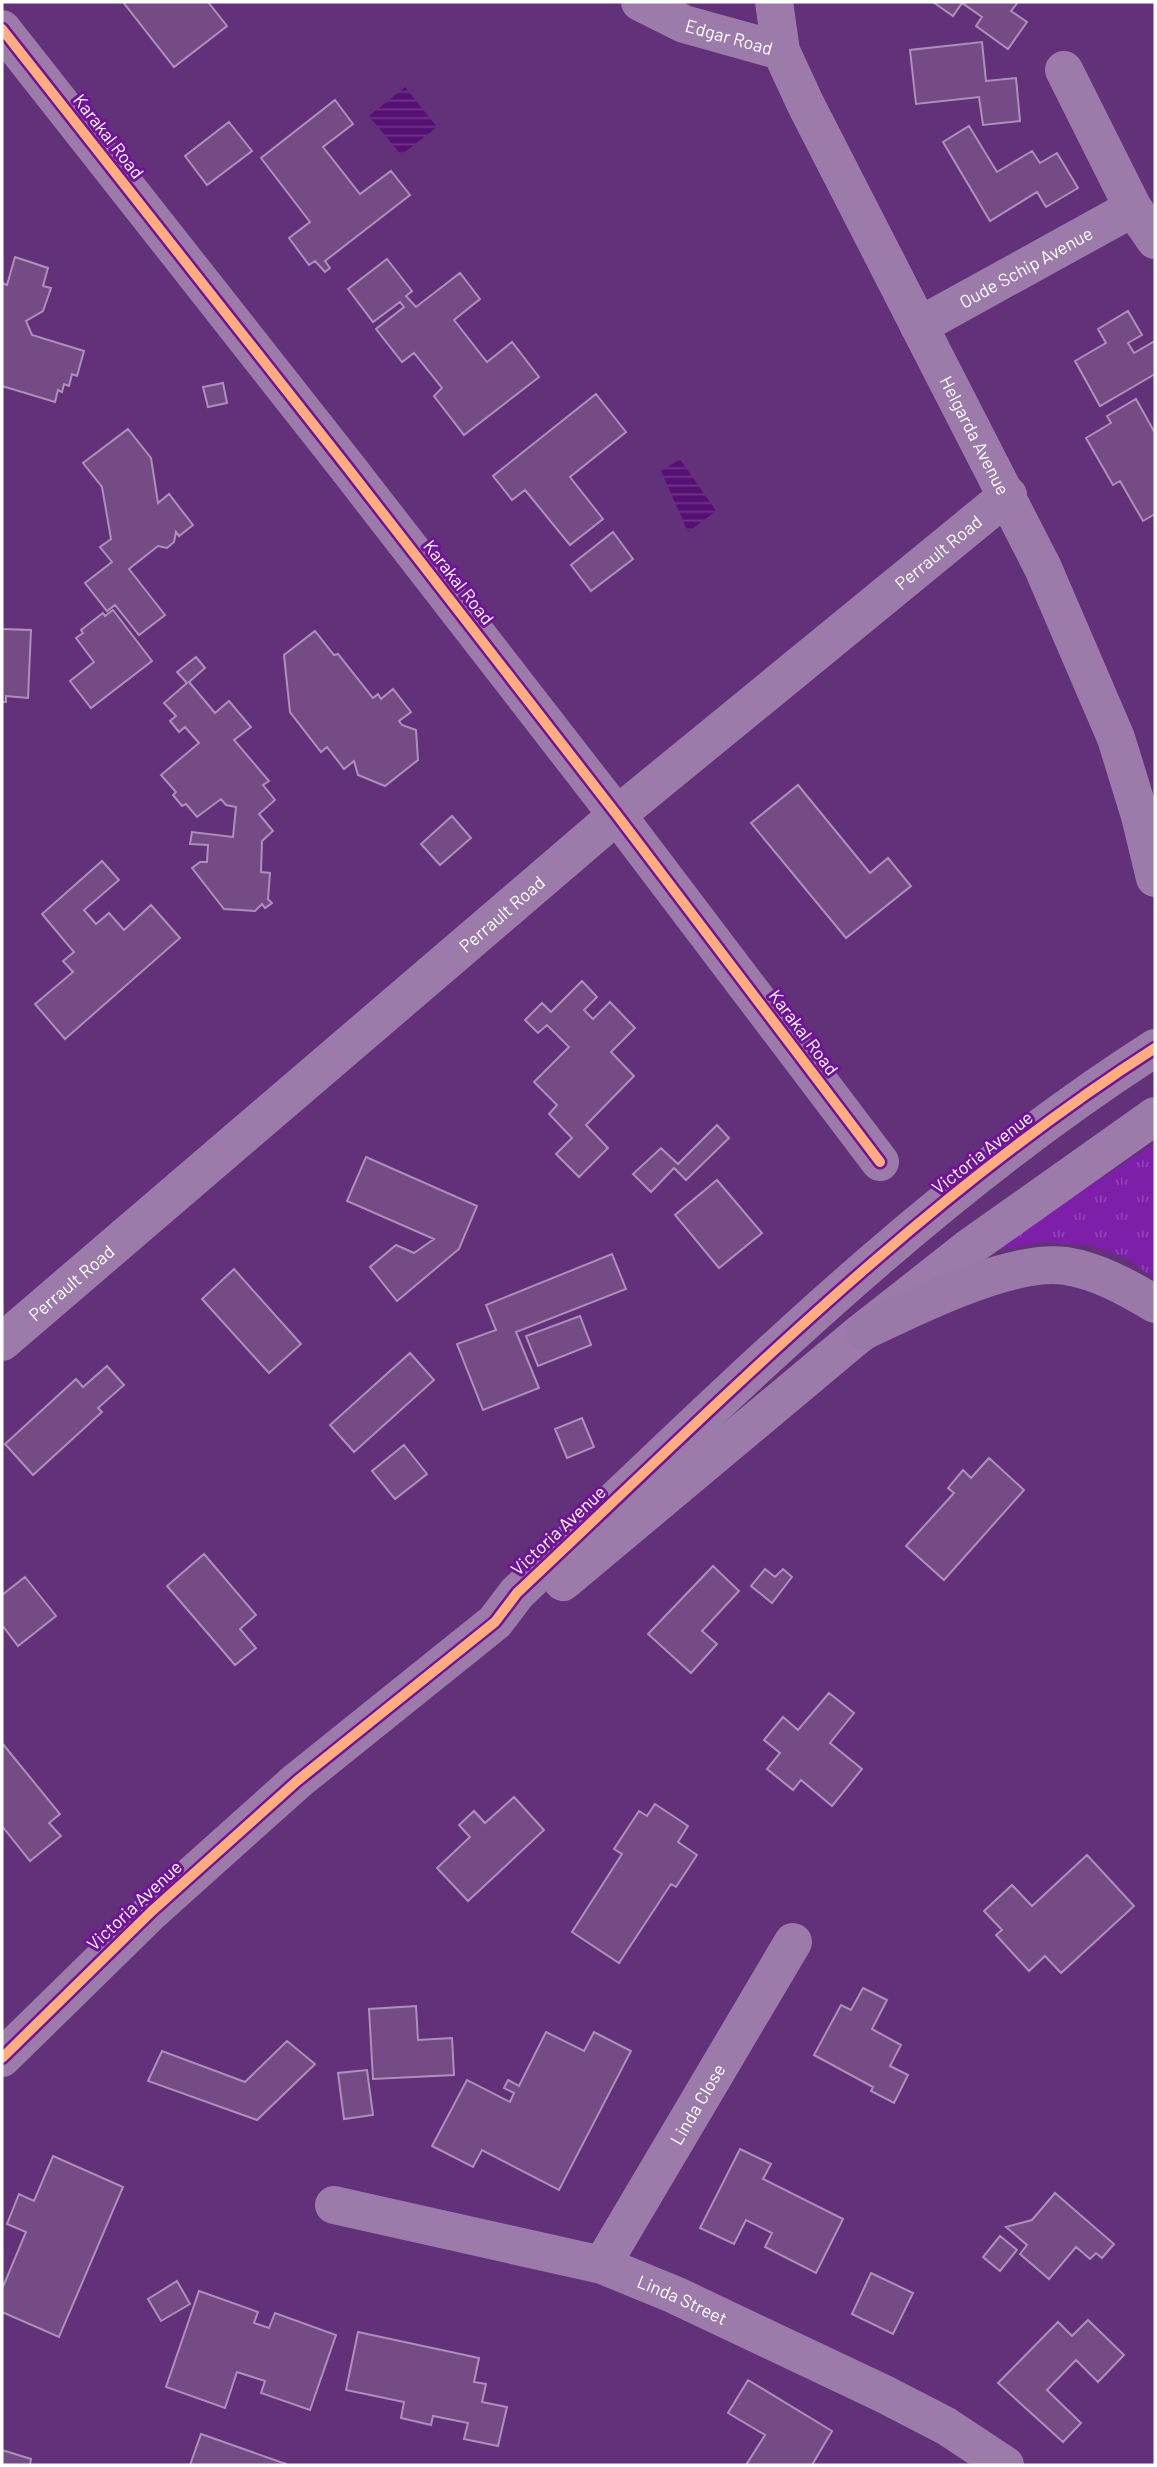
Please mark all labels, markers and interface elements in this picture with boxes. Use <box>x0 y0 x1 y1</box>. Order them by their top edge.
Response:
street label: Edgar Road <box>683 14 775 59</box>
street label: Karakal Road <box>69 89 149 183</box>
street label: Oude Schip Avenue <box>955 222 1096 313</box>
street label: Helgarda Avenue <box>935 372 1015 498</box>
street label: Perrault Road <box>890 510 986 594</box>
street label: Karakal Road <box>419 535 499 629</box>
street label: Perrault Road <box>454 871 549 957</box>
street label: Karakal Road <box>765 985 843 1079</box>
street label: Victoria Avenue <box>927 1106 1037 1198</box>
street label: Perrault Road <box>24 1240 119 1326</box>
street label: Victoria Avenue <box>506 1480 610 1580</box>
street label: Victoria Avenue <box>82 1855 186 1955</box>
street label: Linda Close <box>665 2060 730 2148</box>
street label: Linda Street <box>634 2270 731 2329</box>

